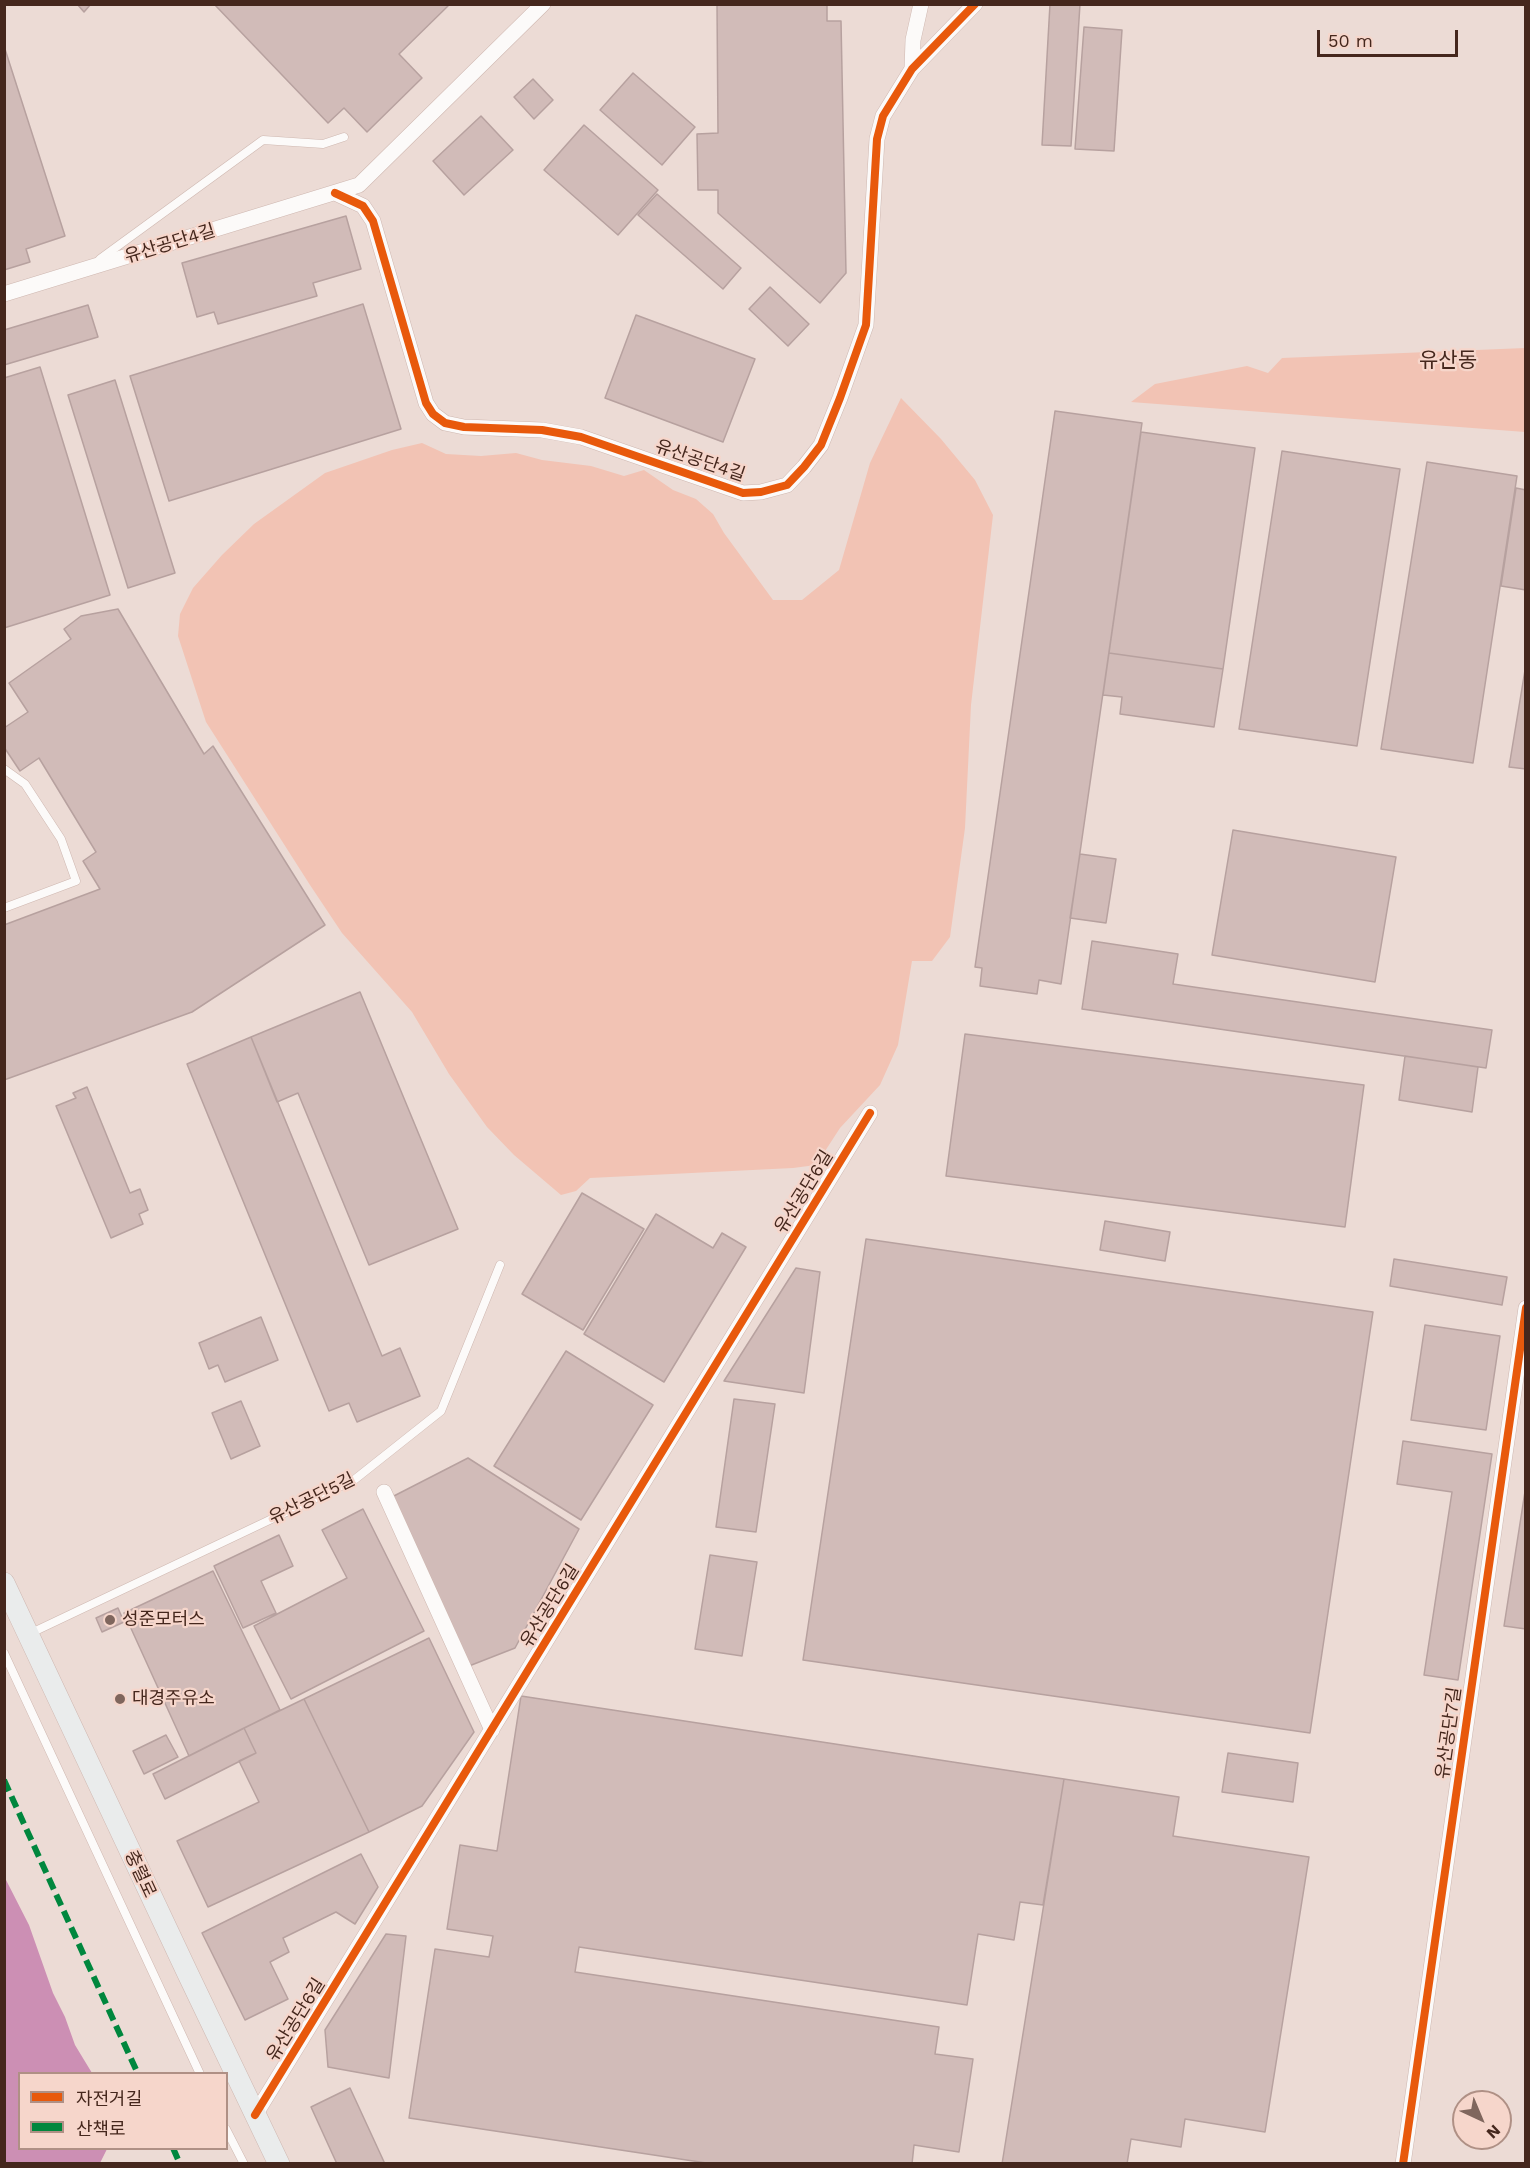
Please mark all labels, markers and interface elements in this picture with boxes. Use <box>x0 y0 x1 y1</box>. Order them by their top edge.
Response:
scale bar <box>1320 18 1461 56</box>
text: 50 m <box>1328 30 1373 51</box>
street label: 유산공단4길 <box>122 220 218 268</box>
district label: 유산동 <box>1419 348 1477 374</box>
street label: 유산공단4길 <box>652 436 748 486</box>
street label: 유산공단6길 <box>770 1147 838 1237</box>
street label: 유산공단5길 <box>265 1469 359 1529</box>
street label: 유산공단6길 <box>516 1561 584 1651</box>
place label: 성준모터스 <box>122 1609 205 1631</box>
marker: 성준모터스 <box>103 1613 117 1627</box>
street label: 유산공단7길 <box>1432 1686 1466 1780</box>
place label: 대경주유소 <box>132 1688 215 1710</box>
marker: 대경주유소 <box>113 1692 127 1706</box>
street label: 충렬로 <box>120 1847 160 1901</box>
street label: 유산공단6길 <box>262 1975 330 2065</box>
legend <box>18 2072 228 2150</box>
text: 자전거길 <box>76 2088 142 2109</box>
north arrow <box>1452 2090 1512 2150</box>
text: 산책로 <box>76 2118 126 2139</box>
text: N <box>1483 2121 1504 2143</box>

